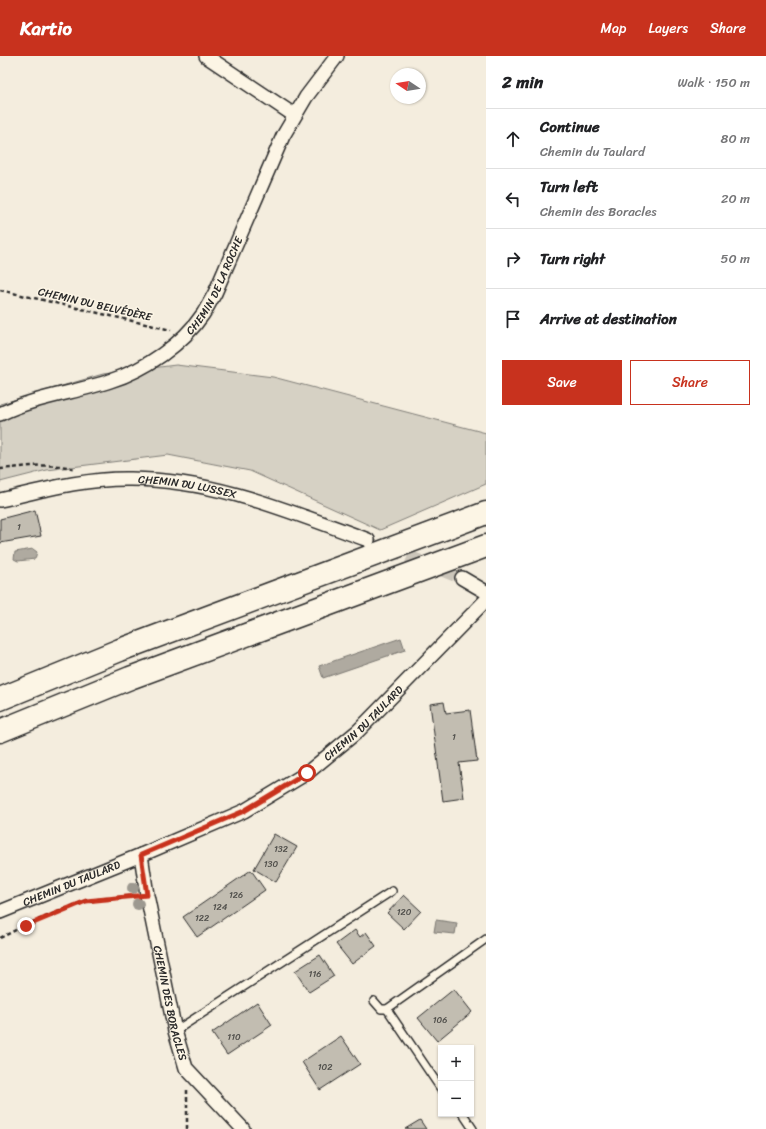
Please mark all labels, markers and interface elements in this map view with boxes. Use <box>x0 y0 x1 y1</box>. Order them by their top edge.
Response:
text: Kartio <box>20 12 72 45</box>
text: Map <box>601 16 626 41</box>
text: Layers <box>648 16 688 41</box>
text: Share <box>710 16 746 41</box>
text: 2 min <box>502 67 543 97</box>
north arrow <box>390 68 426 104</box>
text: Walk · 150 m <box>677 71 750 94</box>
text: Continue <box>540 114 600 140</box>
text: 80 m <box>721 127 750 150</box>
icon: ahead <box>502 128 524 150</box>
text: Chemin du Taulard <box>540 140 645 163</box>
text: Turn left <box>540 174 598 200</box>
text: 20 m <box>721 187 750 210</box>
icon: left <box>502 188 524 210</box>
text: Chemin des Boracles <box>540 200 657 223</box>
street label: CHEMIN DE LA ROCHE <box>181 233 249 339</box>
text: Turn right <box>540 246 605 272</box>
text: 50 m <box>720 247 750 270</box>
icon: right <box>502 248 524 270</box>
street label: CHEMIN DU BELVÉDÈRE <box>36 282 155 327</box>
text: Arrive at destination <box>540 306 677 332</box>
icon: arrive <box>502 308 524 330</box>
button: Save <box>502 360 622 405</box>
button: Share <box>630 360 750 405</box>
street label: CHEMIN DU LUSSEX <box>138 470 239 504</box>
house number: 1 <box>17 519 21 535</box>
street label: CHEMIN DU TAULARD <box>319 681 408 766</box>
house number: 1 <box>452 729 456 745</box>
route start <box>298 764 316 782</box>
house number: 132 <box>274 841 288 857</box>
street label: CHEMIN DU TAULARD <box>20 855 124 912</box>
house number: 130 <box>264 856 279 872</box>
house number: 126 <box>229 887 243 903</box>
house number: 124 <box>213 899 228 915</box>
house number: 120 <box>397 904 412 920</box>
house number: 122 <box>195 910 209 926</box>
route end <box>17 917 35 935</box>
street label: CHEMIN DES BORACLES <box>148 944 192 1063</box>
house number: 116 <box>309 966 321 982</box>
house number: 106 <box>433 1012 447 1028</box>
house number: 110 <box>227 1029 241 1045</box>
map controls <box>438 1045 474 1117</box>
button: + <box>438 1045 474 1081</box>
house number: 102 <box>318 1059 332 1075</box>
button: − <box>438 1081 474 1117</box>

